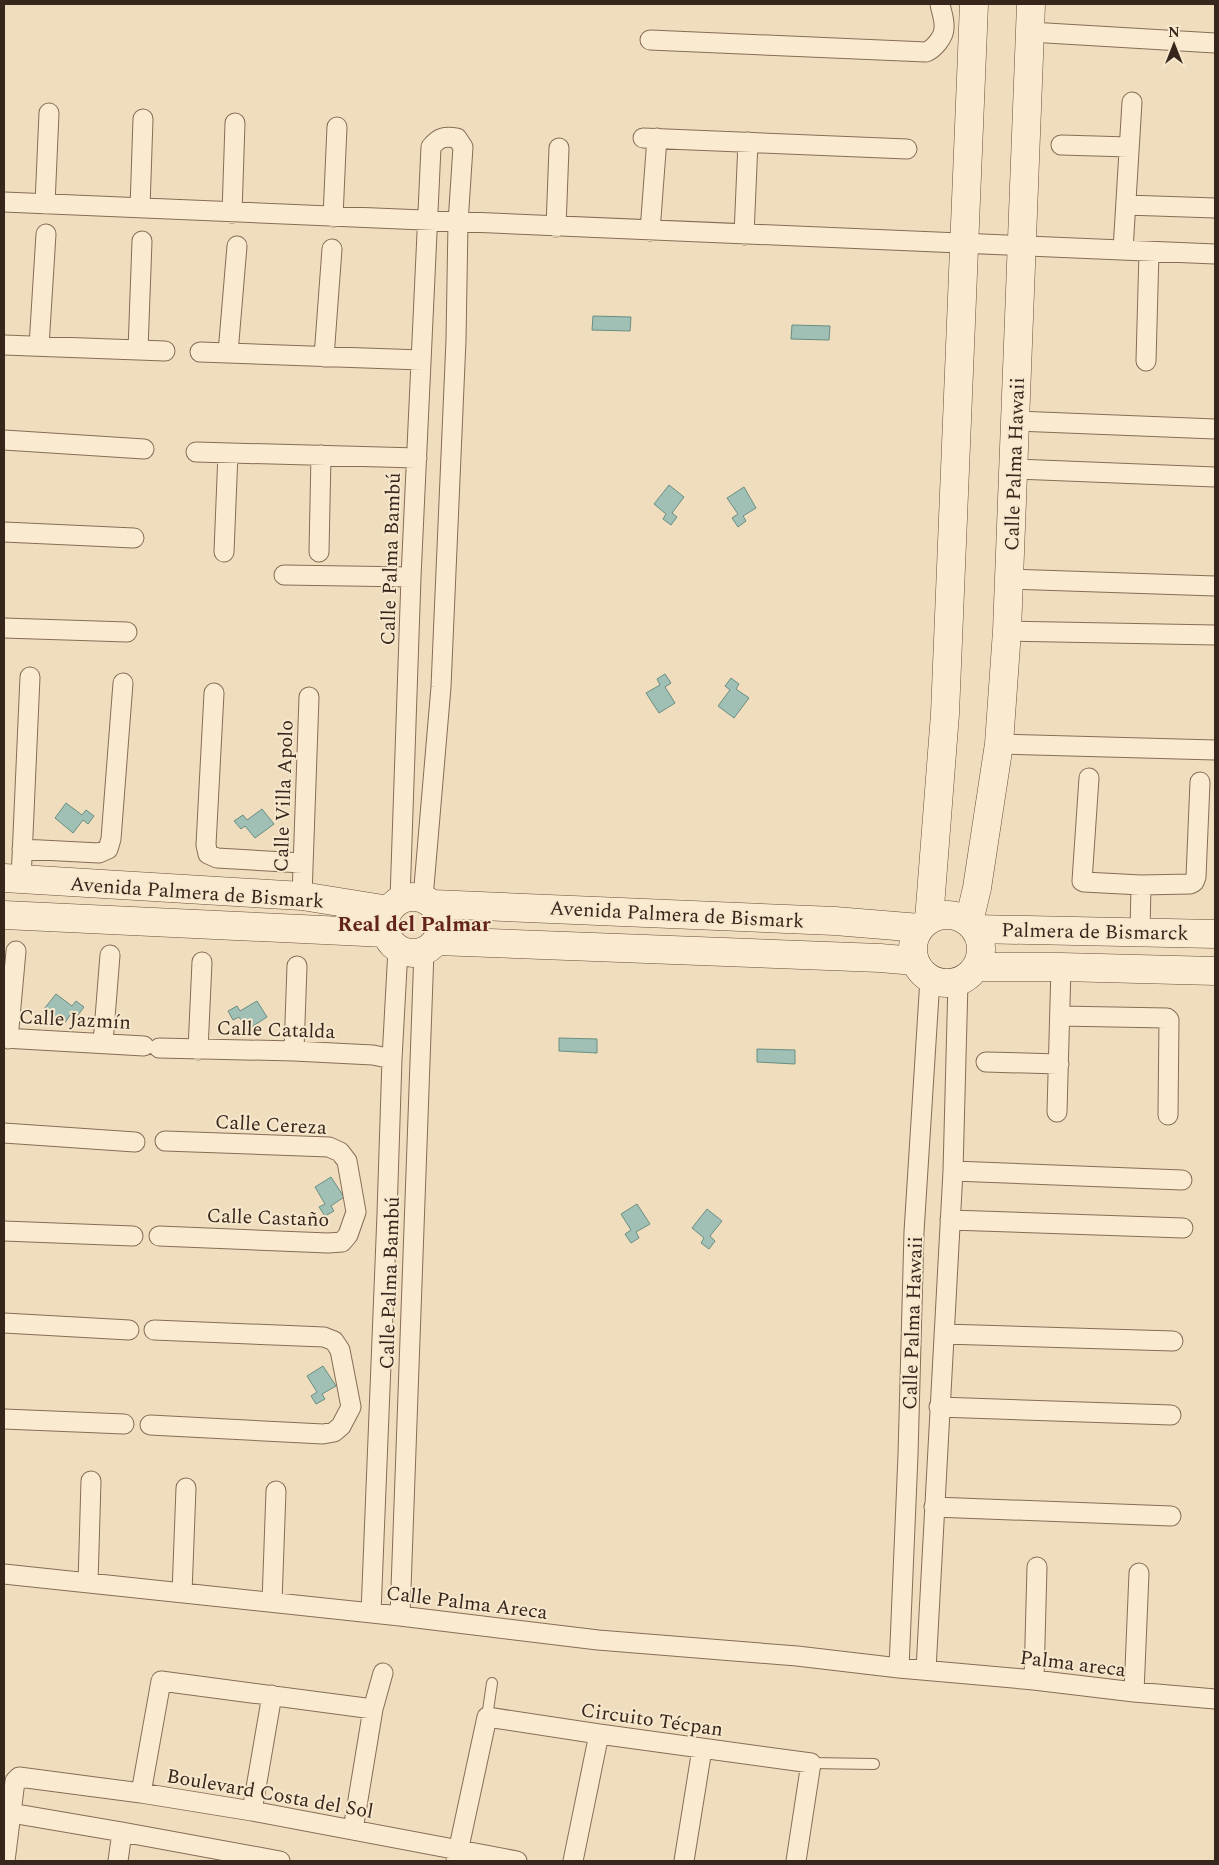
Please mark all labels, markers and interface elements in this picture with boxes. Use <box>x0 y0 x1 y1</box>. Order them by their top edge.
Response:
north arrow <box>1149 20 1199 70</box>
text: N <box>1168 22 1180 43</box>
street label: Calle Palma Hawaii <box>997 377 1033 551</box>
street label: Calle Palma Bambú <box>373 472 409 646</box>
street label: Calle Villa Apolo <box>266 719 302 873</box>
street label: Avenida Palmera de Bismark <box>69 869 325 917</box>
street label: Avenida Palmera de Bismark <box>549 893 805 937</box>
district label: Real del Palmar <box>337 909 491 941</box>
street label: Palmera de Bismarck <box>1001 915 1189 949</box>
street label: Calle Jazmín <box>18 1002 132 1038</box>
street label: Calle Catalda <box>216 1013 336 1047</box>
street label: Calle Cereza <box>214 1107 328 1143</box>
street label: Calle Palma Bambú <box>372 1196 408 1370</box>
street label: Calle Castaño <box>206 1201 330 1235</box>
street label: Calle Palma Hawaii <box>895 1236 931 1410</box>
street label: Calle Palma Areca <box>384 1578 550 1628</box>
street label: Palma areca <box>1018 1643 1128 1685</box>
street label: Circuito Técpan <box>579 1695 725 1745</box>
street label: Boulevard Costa del Sol <box>164 1761 376 1827</box>

